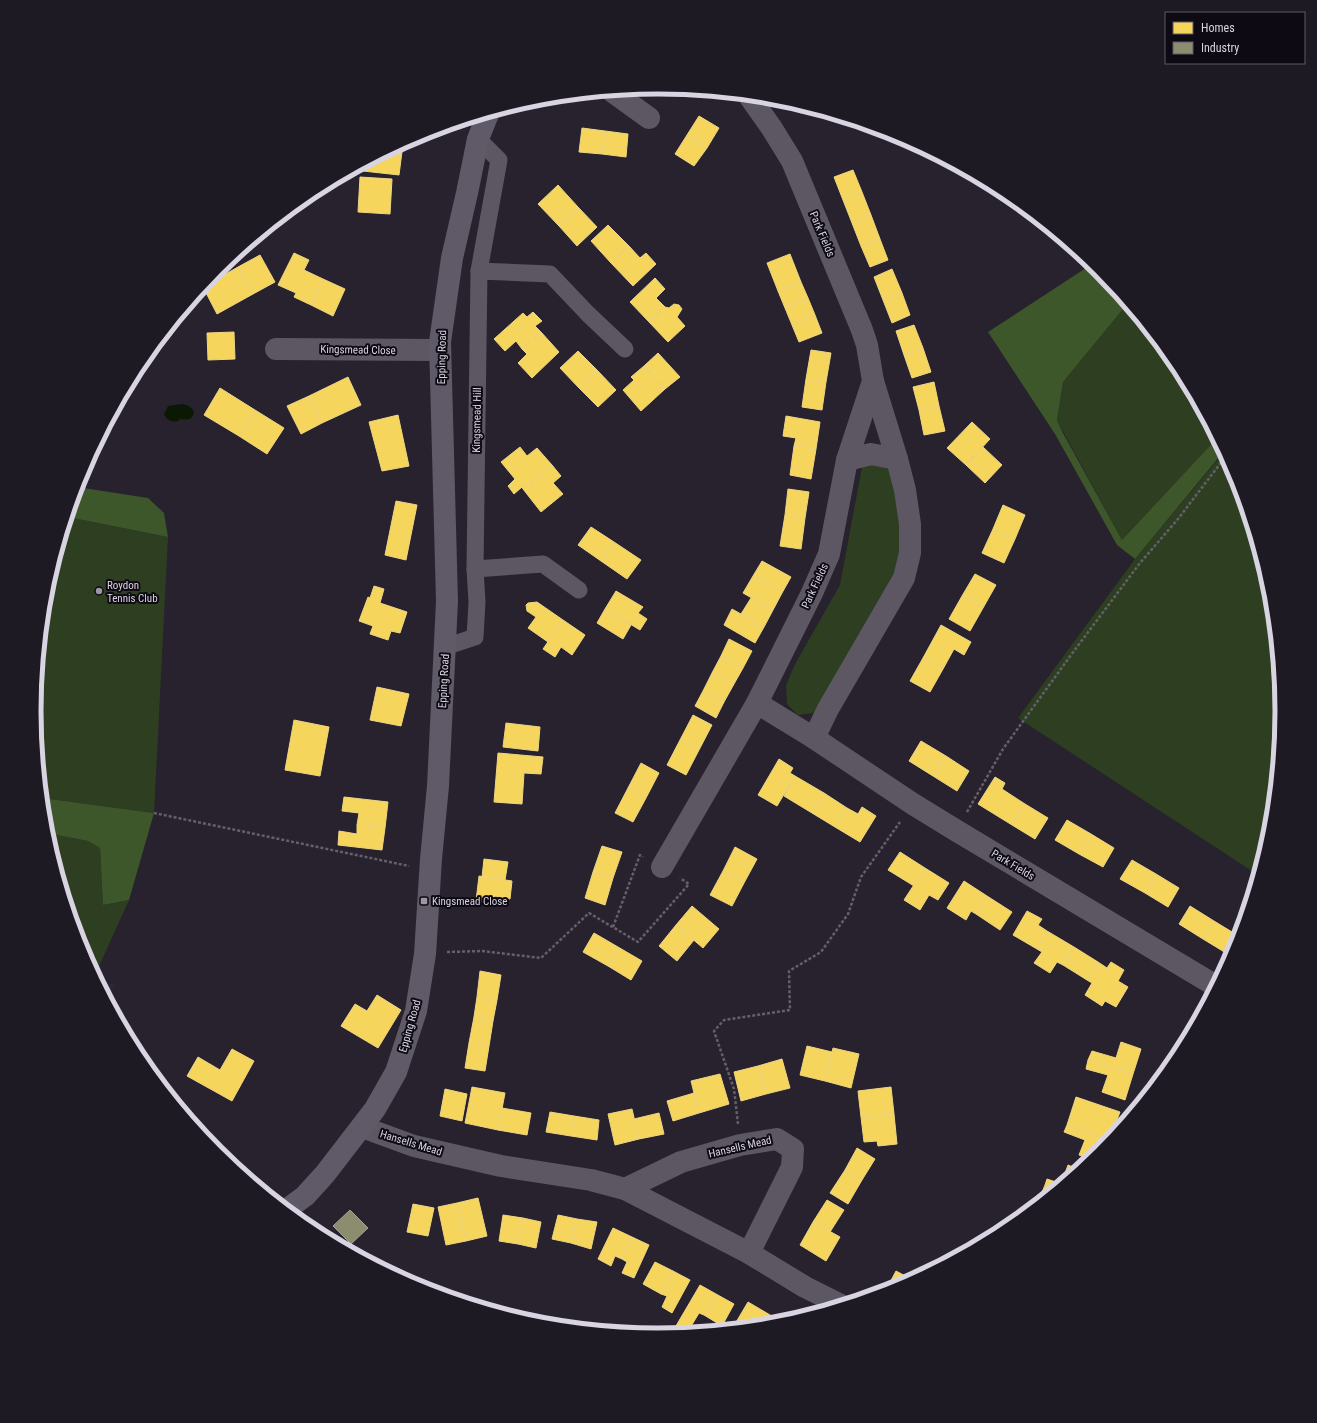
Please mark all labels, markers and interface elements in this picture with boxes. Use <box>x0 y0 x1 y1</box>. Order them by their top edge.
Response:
legend <box>1165 12 1305 64</box>
text: Homes <box>1201 21 1235 35</box>
text: Industry <box>1201 41 1239 55</box>
street label: Park Fields <box>807 209 837 259</box>
street label: Epping Road <box>435 330 449 384</box>
street label: Kingsmead Close <box>320 343 396 357</box>
street label: Kingsmead Hill <box>470 387 484 453</box>
street label: Park Fields <box>799 561 831 611</box>
place label: Roydon Tennis Club <box>107 579 158 605</box>
marker: Roydon Tennis Club <box>94 586 104 596</box>
street label: Epping Road <box>436 654 452 708</box>
street label: Park Fields <box>989 847 1037 883</box>
place label: Kingsmead Close <box>432 895 507 908</box>
marker: Kingsmead Close <box>419 896 429 906</box>
street label: Epping Road <box>396 998 424 1054</box>
street label: Hansells Mead <box>378 1127 444 1159</box>
street label: Hansells Mead <box>707 1133 773 1161</box>

